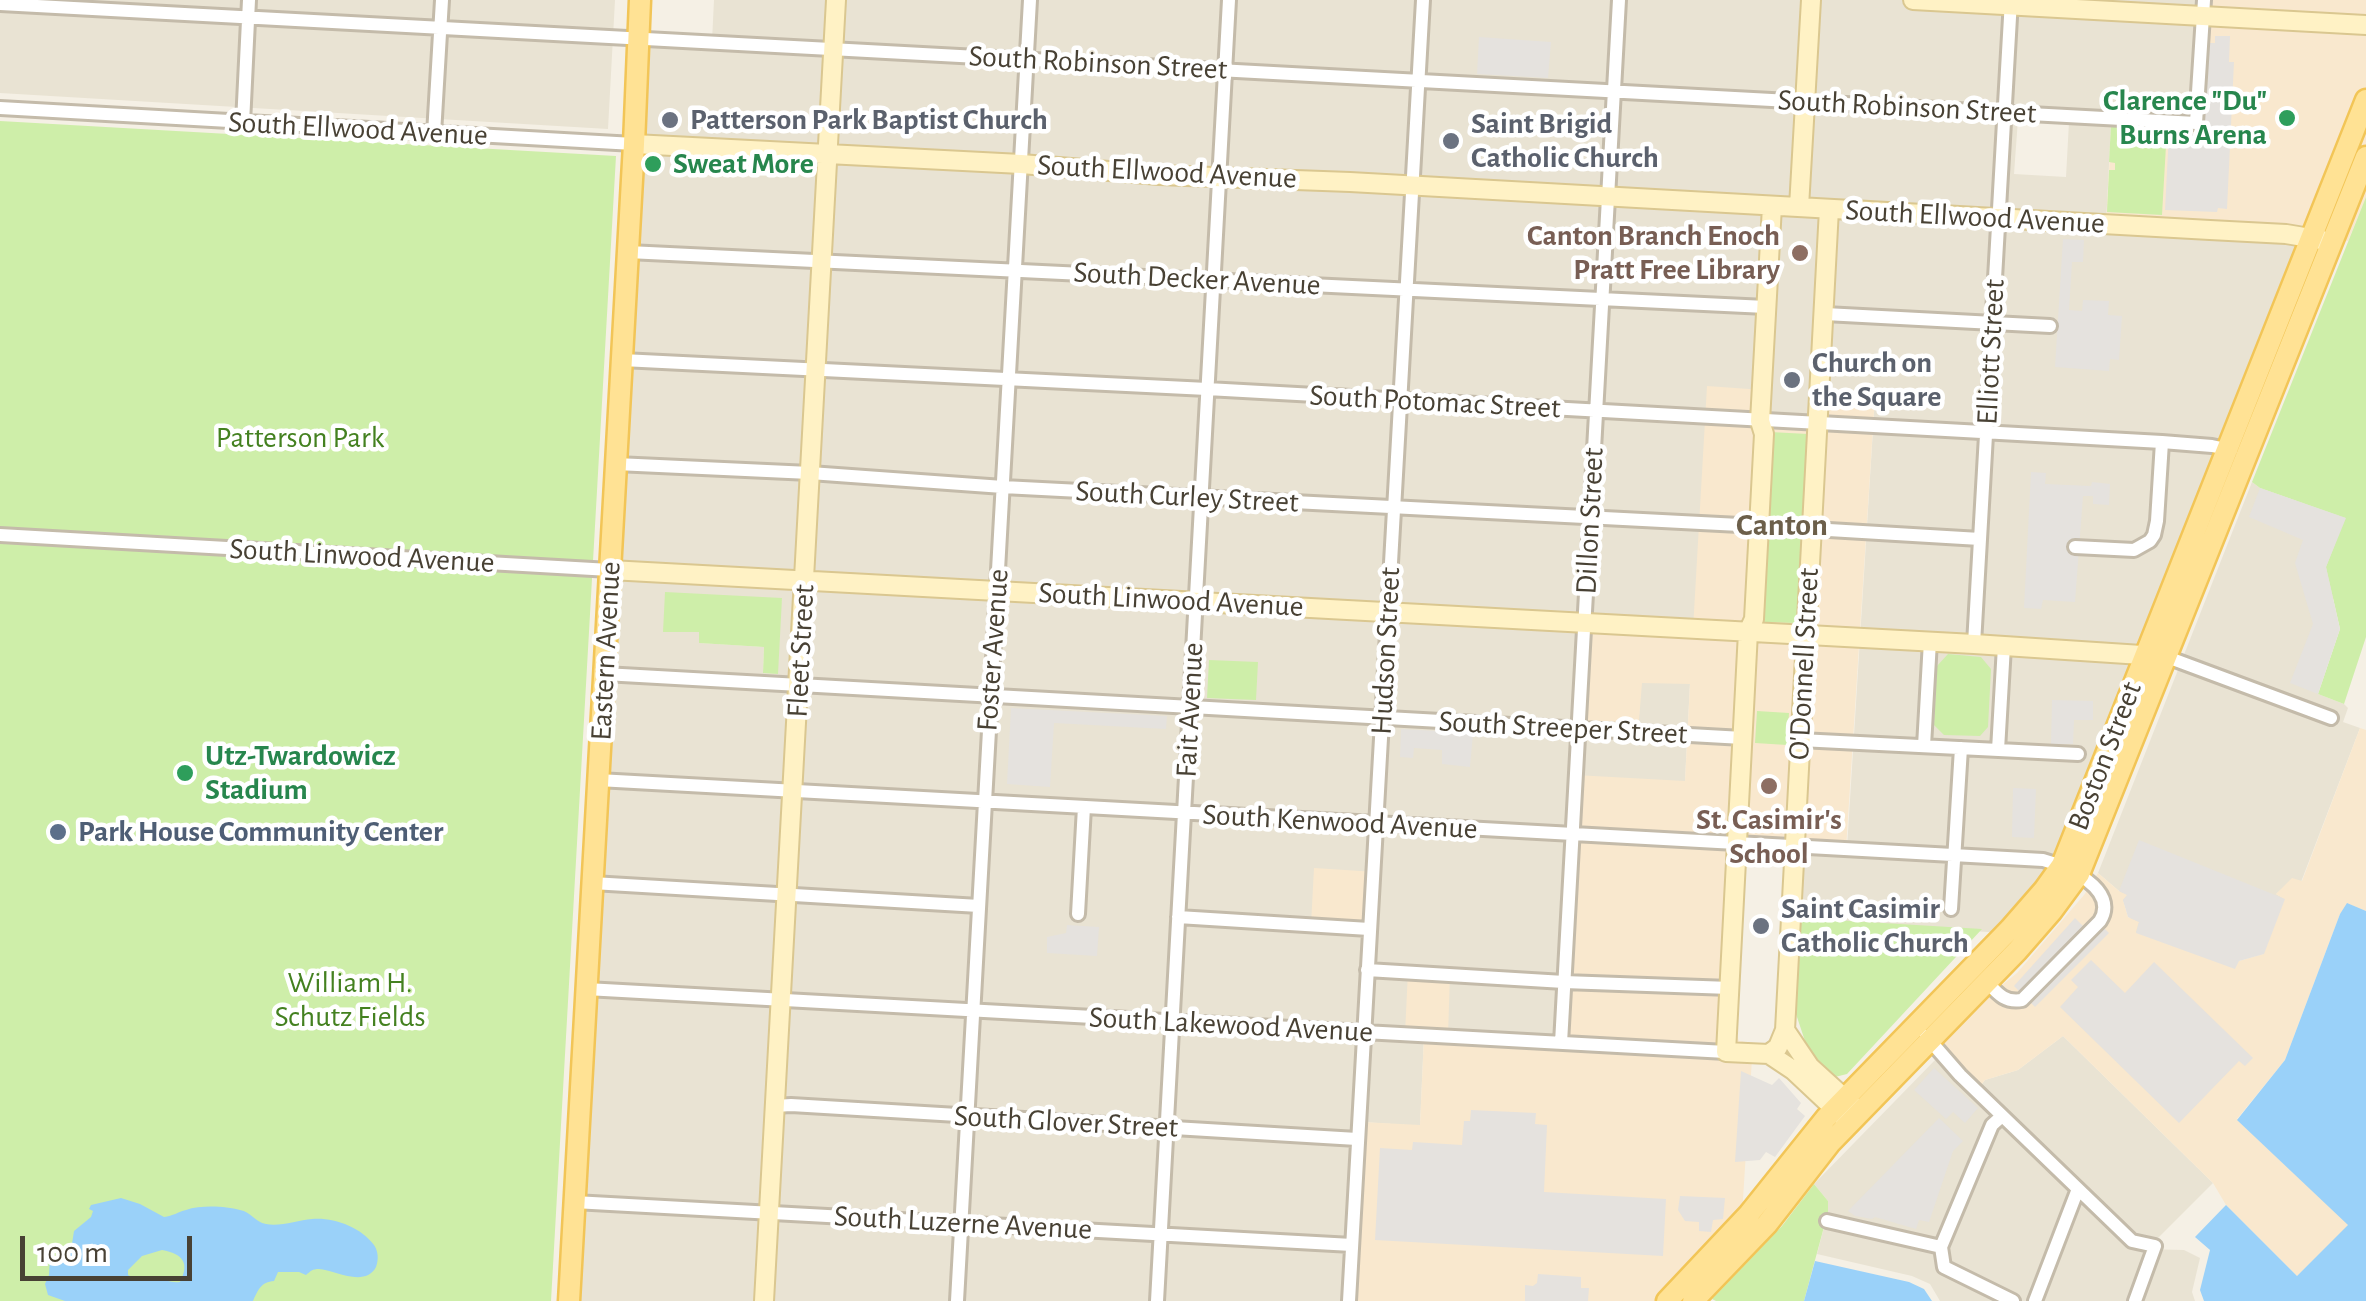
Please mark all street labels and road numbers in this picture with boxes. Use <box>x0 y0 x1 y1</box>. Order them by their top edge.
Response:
street label: South Robinson Street <box>968 38 1228 88</box>
street label: South Robinson Street <box>1777 82 2037 132</box>
street label: South Ellwood Avenue <box>227 104 489 154</box>
street label: South Ellwood Avenue <box>1036 147 1298 197</box>
street label: South Ellwood Avenue <box>1844 192 2106 242</box>
street label: South Decker Avenue <box>1072 255 1322 303</box>
street label: Elliott Street <box>1969 278 2013 426</box>
street label: South Potomac Street <box>1309 377 1561 427</box>
street label: Dillon Street <box>1568 447 1612 595</box>
street label: South Curley Street <box>1075 473 1299 521</box>
street label: South Linwood Avenue <box>228 531 496 581</box>
street label: Eastern Avenue <box>583 560 629 742</box>
street label: Hudson Street <box>1364 566 1408 736</box>
street label: O'Donnell Street <box>1781 567 1827 761</box>
street label: Foster Avenue <box>969 568 1017 732</box>
street label: South Linwood Avenue <box>1037 575 1305 625</box>
street label: Fleet Street <box>780 584 822 718</box>
street label: Fait Avenue <box>1168 642 1212 778</box>
street label: Boston Street <box>2060 677 2150 835</box>
street label: South Streeper Street <box>1438 704 1688 752</box>
street label: South Kenwood Avenue <box>1202 797 1478 847</box>
street label: South Lakewood Avenue <box>1088 1000 1374 1050</box>
street label: South Glover Street <box>953 1098 1179 1146</box>
street label: South Luzerne Avenue <box>833 1198 1093 1248</box>

